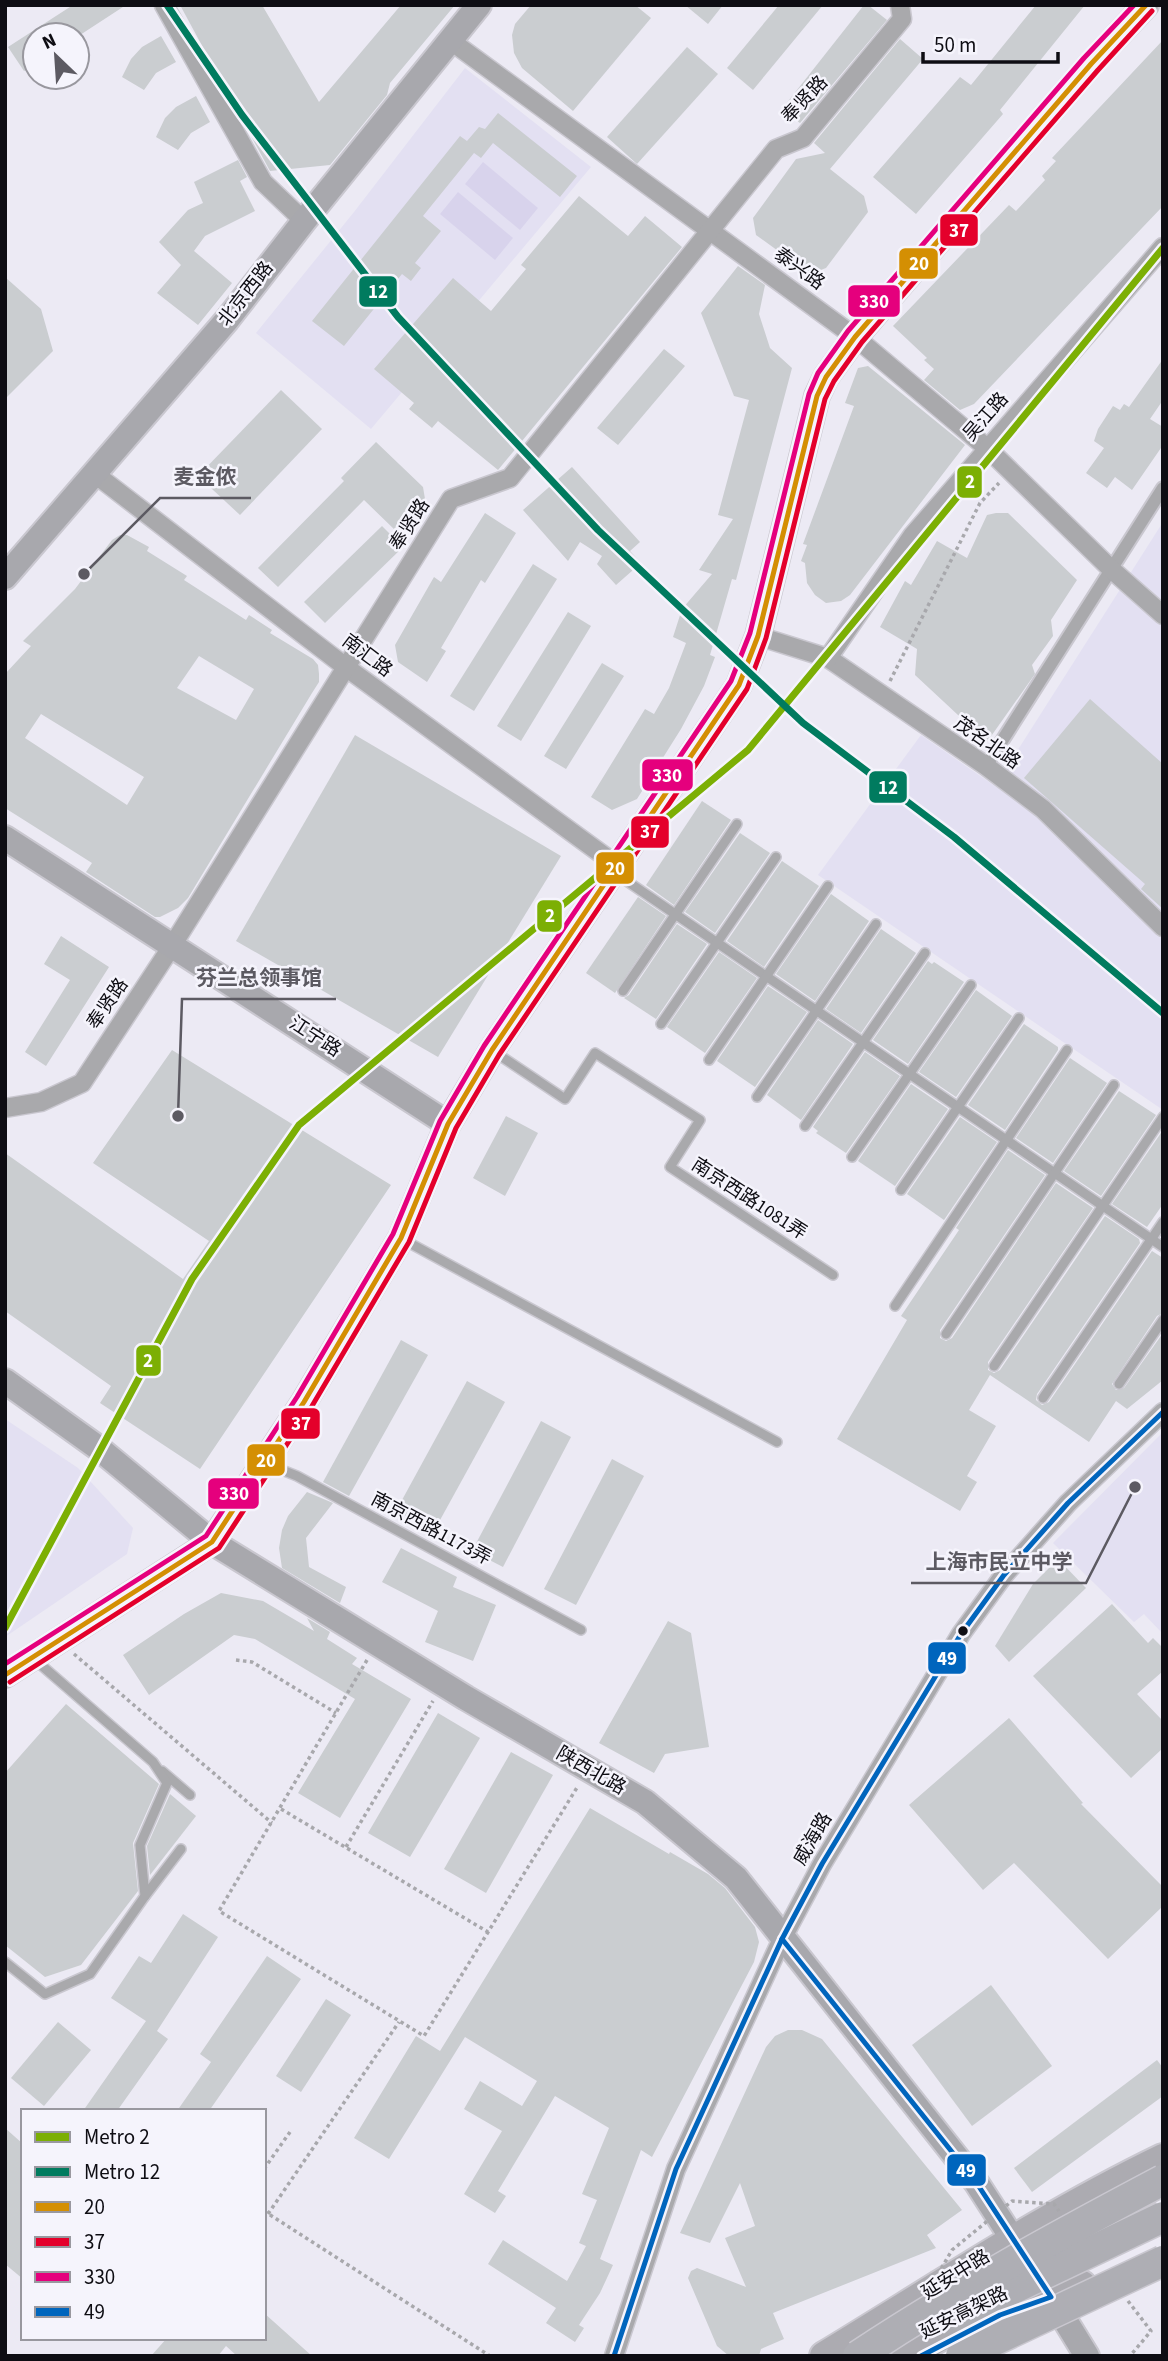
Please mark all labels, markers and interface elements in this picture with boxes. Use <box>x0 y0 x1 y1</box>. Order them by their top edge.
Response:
north arrow <box>21 21 91 91</box>
scale bar <box>923 21 1058 65</box>
text: N <box>38 27 61 57</box>
text: 50 m <box>934 30 976 60</box>
street label: 奉贤路 <box>776 70 834 130</box>
line badge: 37 <box>939 213 979 247</box>
text: 37 <box>949 218 969 245</box>
street label: 泰兴路 <box>768 241 830 297</box>
line badge: 20 <box>898 247 939 280</box>
text: 20 <box>909 251 929 278</box>
street label: 北京西路 <box>212 256 280 332</box>
line badge: 12 <box>358 275 398 308</box>
text: 12 <box>368 279 388 306</box>
line badge: 330 <box>847 284 901 318</box>
text: 330 <box>859 289 889 316</box>
street label: 吴江路 <box>957 387 1015 447</box>
callout: 麦金侬 <box>160 456 251 498</box>
text: 麦金侬 <box>174 462 237 492</box>
line badge: 2 <box>956 465 983 499</box>
text: 2 <box>965 469 975 496</box>
street label: 奉贤路 <box>383 494 437 556</box>
street label: 南汇路 <box>336 628 398 684</box>
street label: 茂名北路 <box>948 710 1026 776</box>
line badge: 330 <box>641 758 694 792</box>
text: 330 <box>652 763 682 790</box>
line badge: 12 <box>868 770 908 804</box>
text: 12 <box>878 775 898 802</box>
line badge: 37 <box>630 815 670 849</box>
text: 37 <box>640 819 660 846</box>
line badge: 20 <box>595 851 635 885</box>
text: 20 <box>605 856 625 883</box>
line badge: 2 <box>536 899 563 933</box>
text: 2 <box>545 903 555 930</box>
callout: 芬兰总领事馆 <box>182 957 336 999</box>
text: 芬兰总领事馆 <box>196 963 322 993</box>
street label: 奉贤路 <box>81 973 135 1035</box>
street label: 江宁路 <box>284 1010 346 1064</box>
street label: 南京西路1081弄 <box>686 1152 812 1246</box>
line badge: 2 <box>135 1344 162 1377</box>
text: 2 <box>143 1348 153 1375</box>
line badge: 37 <box>280 1407 321 1440</box>
text: 37 <box>291 1411 311 1438</box>
line badge: 20 <box>246 1443 286 1477</box>
text: 20 <box>256 1448 276 1475</box>
line badge: 330 <box>207 1477 260 1510</box>
text: 330 <box>219 1481 249 1508</box>
street label: 南京西路1173弄 <box>366 1486 496 1572</box>
callout: 上海市民立中学 <box>911 1541 1086 1583</box>
text: 上海市民立中学 <box>926 1547 1073 1577</box>
unlabelled marker <box>956 1624 970 1638</box>
line badge: 49 <box>927 1641 967 1675</box>
text: 49 <box>937 1646 957 1673</box>
street label: 陕西北路 <box>551 1740 631 1802</box>
street label: 威海路 <box>787 1808 839 1870</box>
legend <box>21 2109 266 2340</box>
text: Metro 2 <box>84 2122 150 2152</box>
line badge: 49 <box>946 2153 987 2187</box>
text: Metro 12 <box>84 2157 160 2187</box>
text: 49 <box>956 2158 976 2185</box>
text: 20 <box>84 2192 105 2222</box>
text: 37 <box>84 2227 105 2257</box>
street label: 延安中路 <box>917 2243 995 2307</box>
text: 330 <box>84 2262 115 2292</box>
street label: 延安高架路 <box>915 2280 1013 2346</box>
text: 49 <box>84 2297 105 2327</box>

